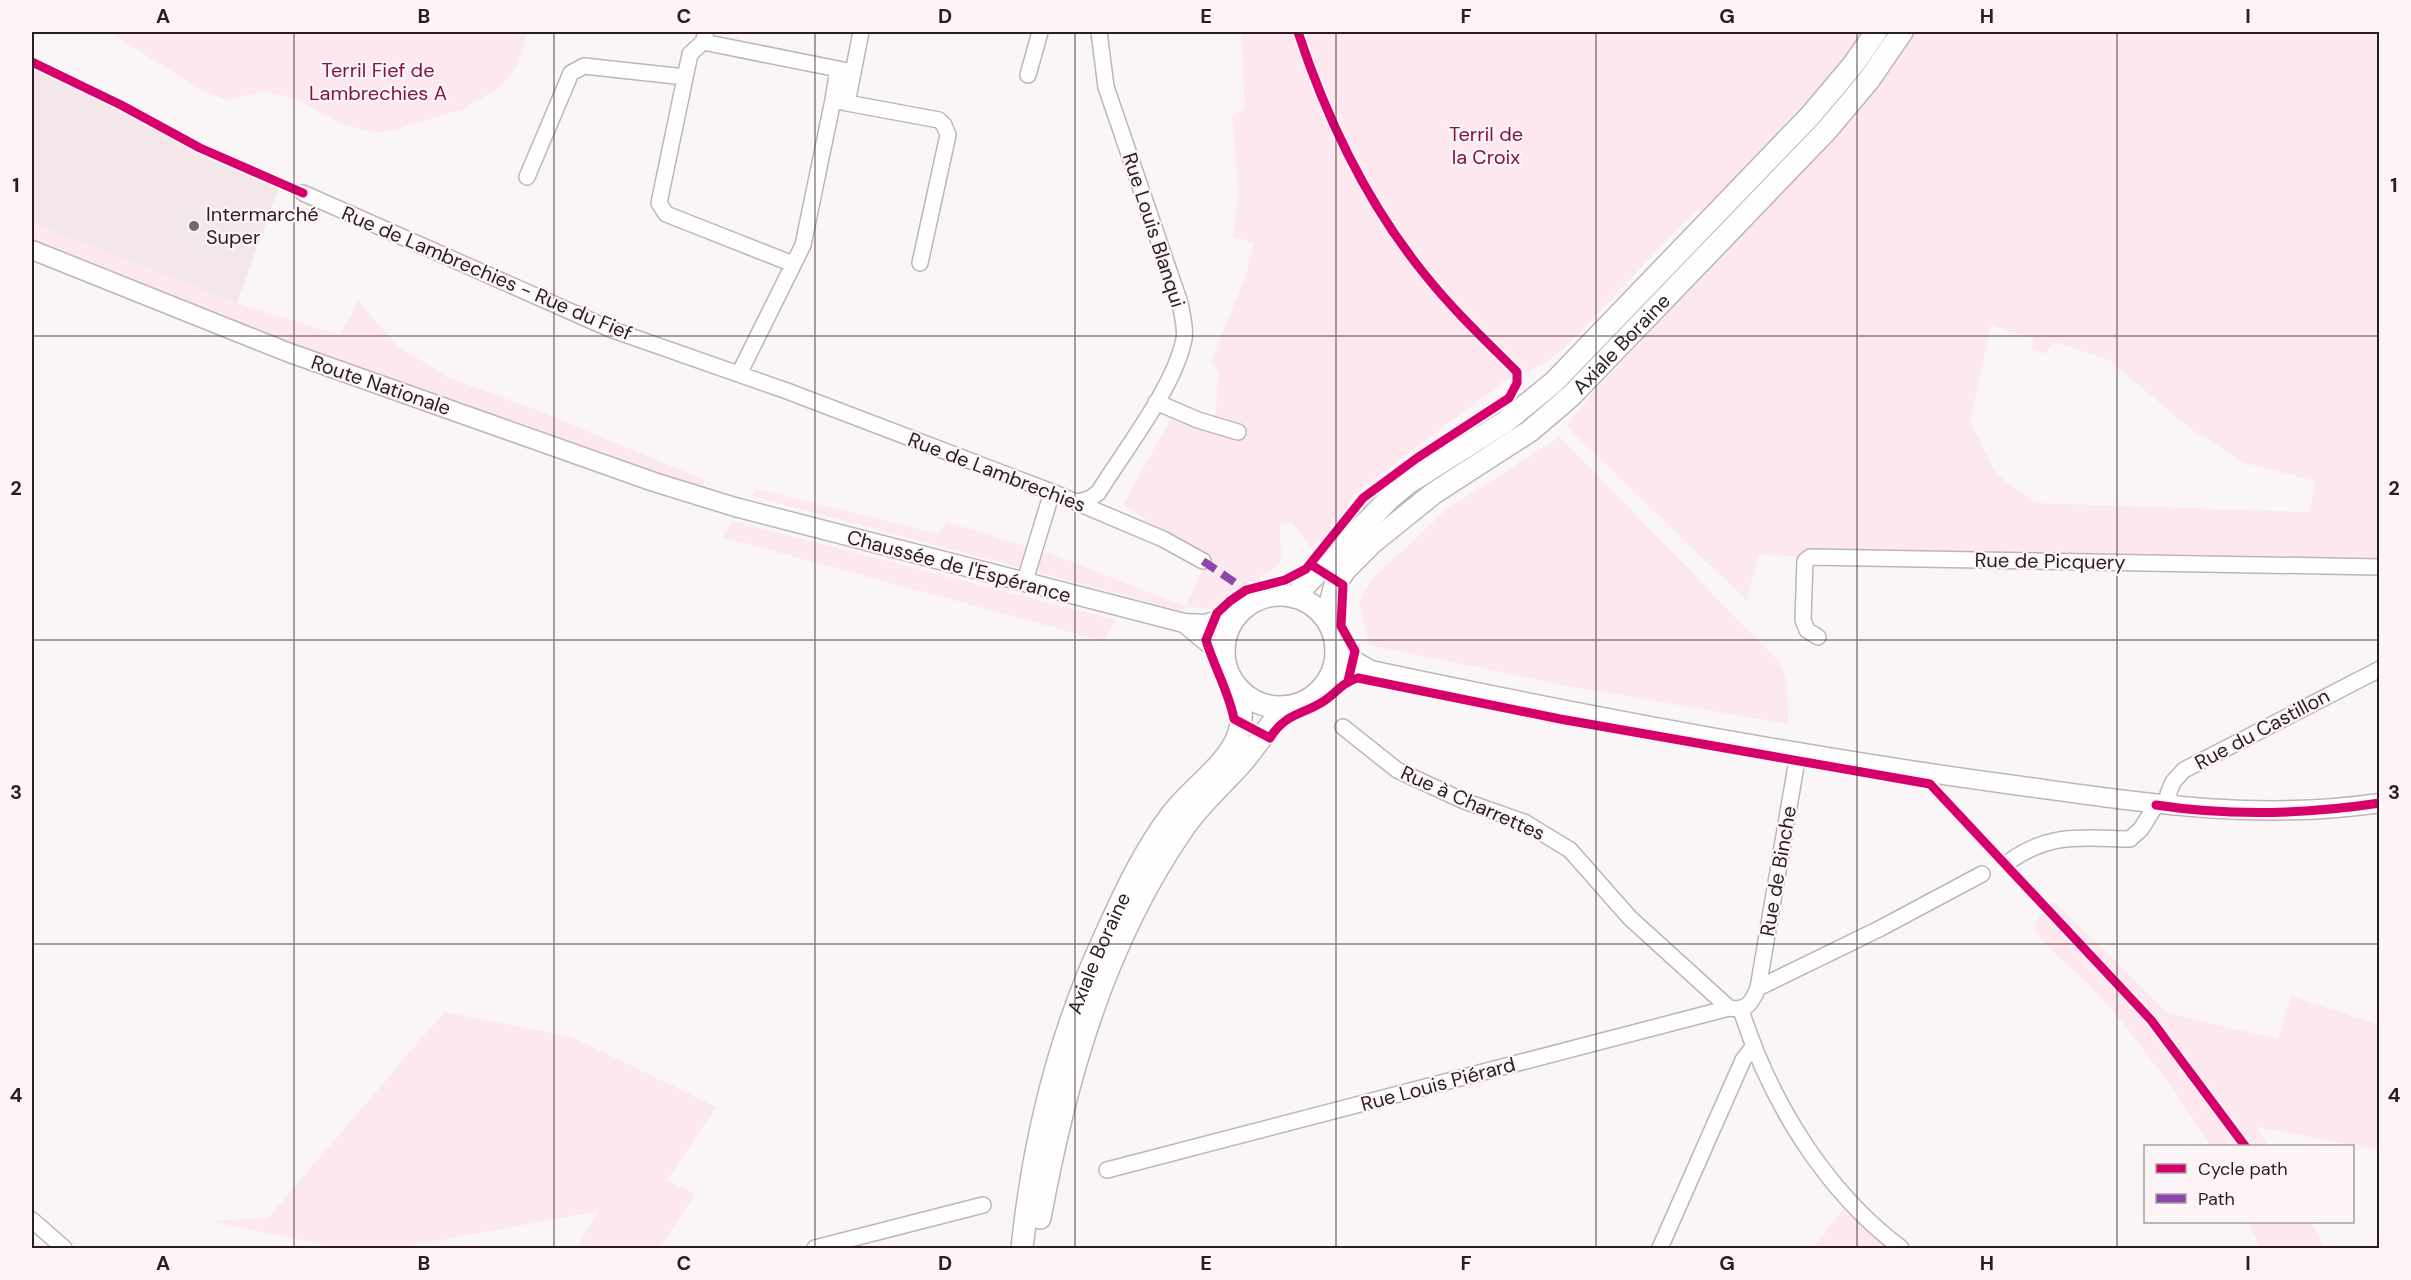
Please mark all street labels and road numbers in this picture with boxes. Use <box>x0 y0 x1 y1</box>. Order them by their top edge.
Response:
street label: Rue Louis Blanqui <box>1117 149 1191 311</box>
street label: Rue de Lambrechies - Rue du Fief <box>338 200 636 346</box>
street label: Axiale Boraine <box>1567 288 1676 400</box>
street label: Route Nationale <box>308 349 454 421</box>
street label: Rue de Lambrechies <box>904 426 1090 518</box>
street label: Chaussée de l'Espérance <box>844 524 1074 608</box>
street label: Rue de Picquery <box>1974 547 2126 575</box>
street label: Rue du Castillon <box>2190 683 2334 775</box>
street label: Rue à Charrettes <box>1397 760 1549 846</box>
street label: Rue de Binche <box>1754 804 1802 938</box>
street label: Axiale Boraine <box>1061 888 1136 1018</box>
street label: Rue Louis Piérard <box>1358 1051 1518 1117</box>

